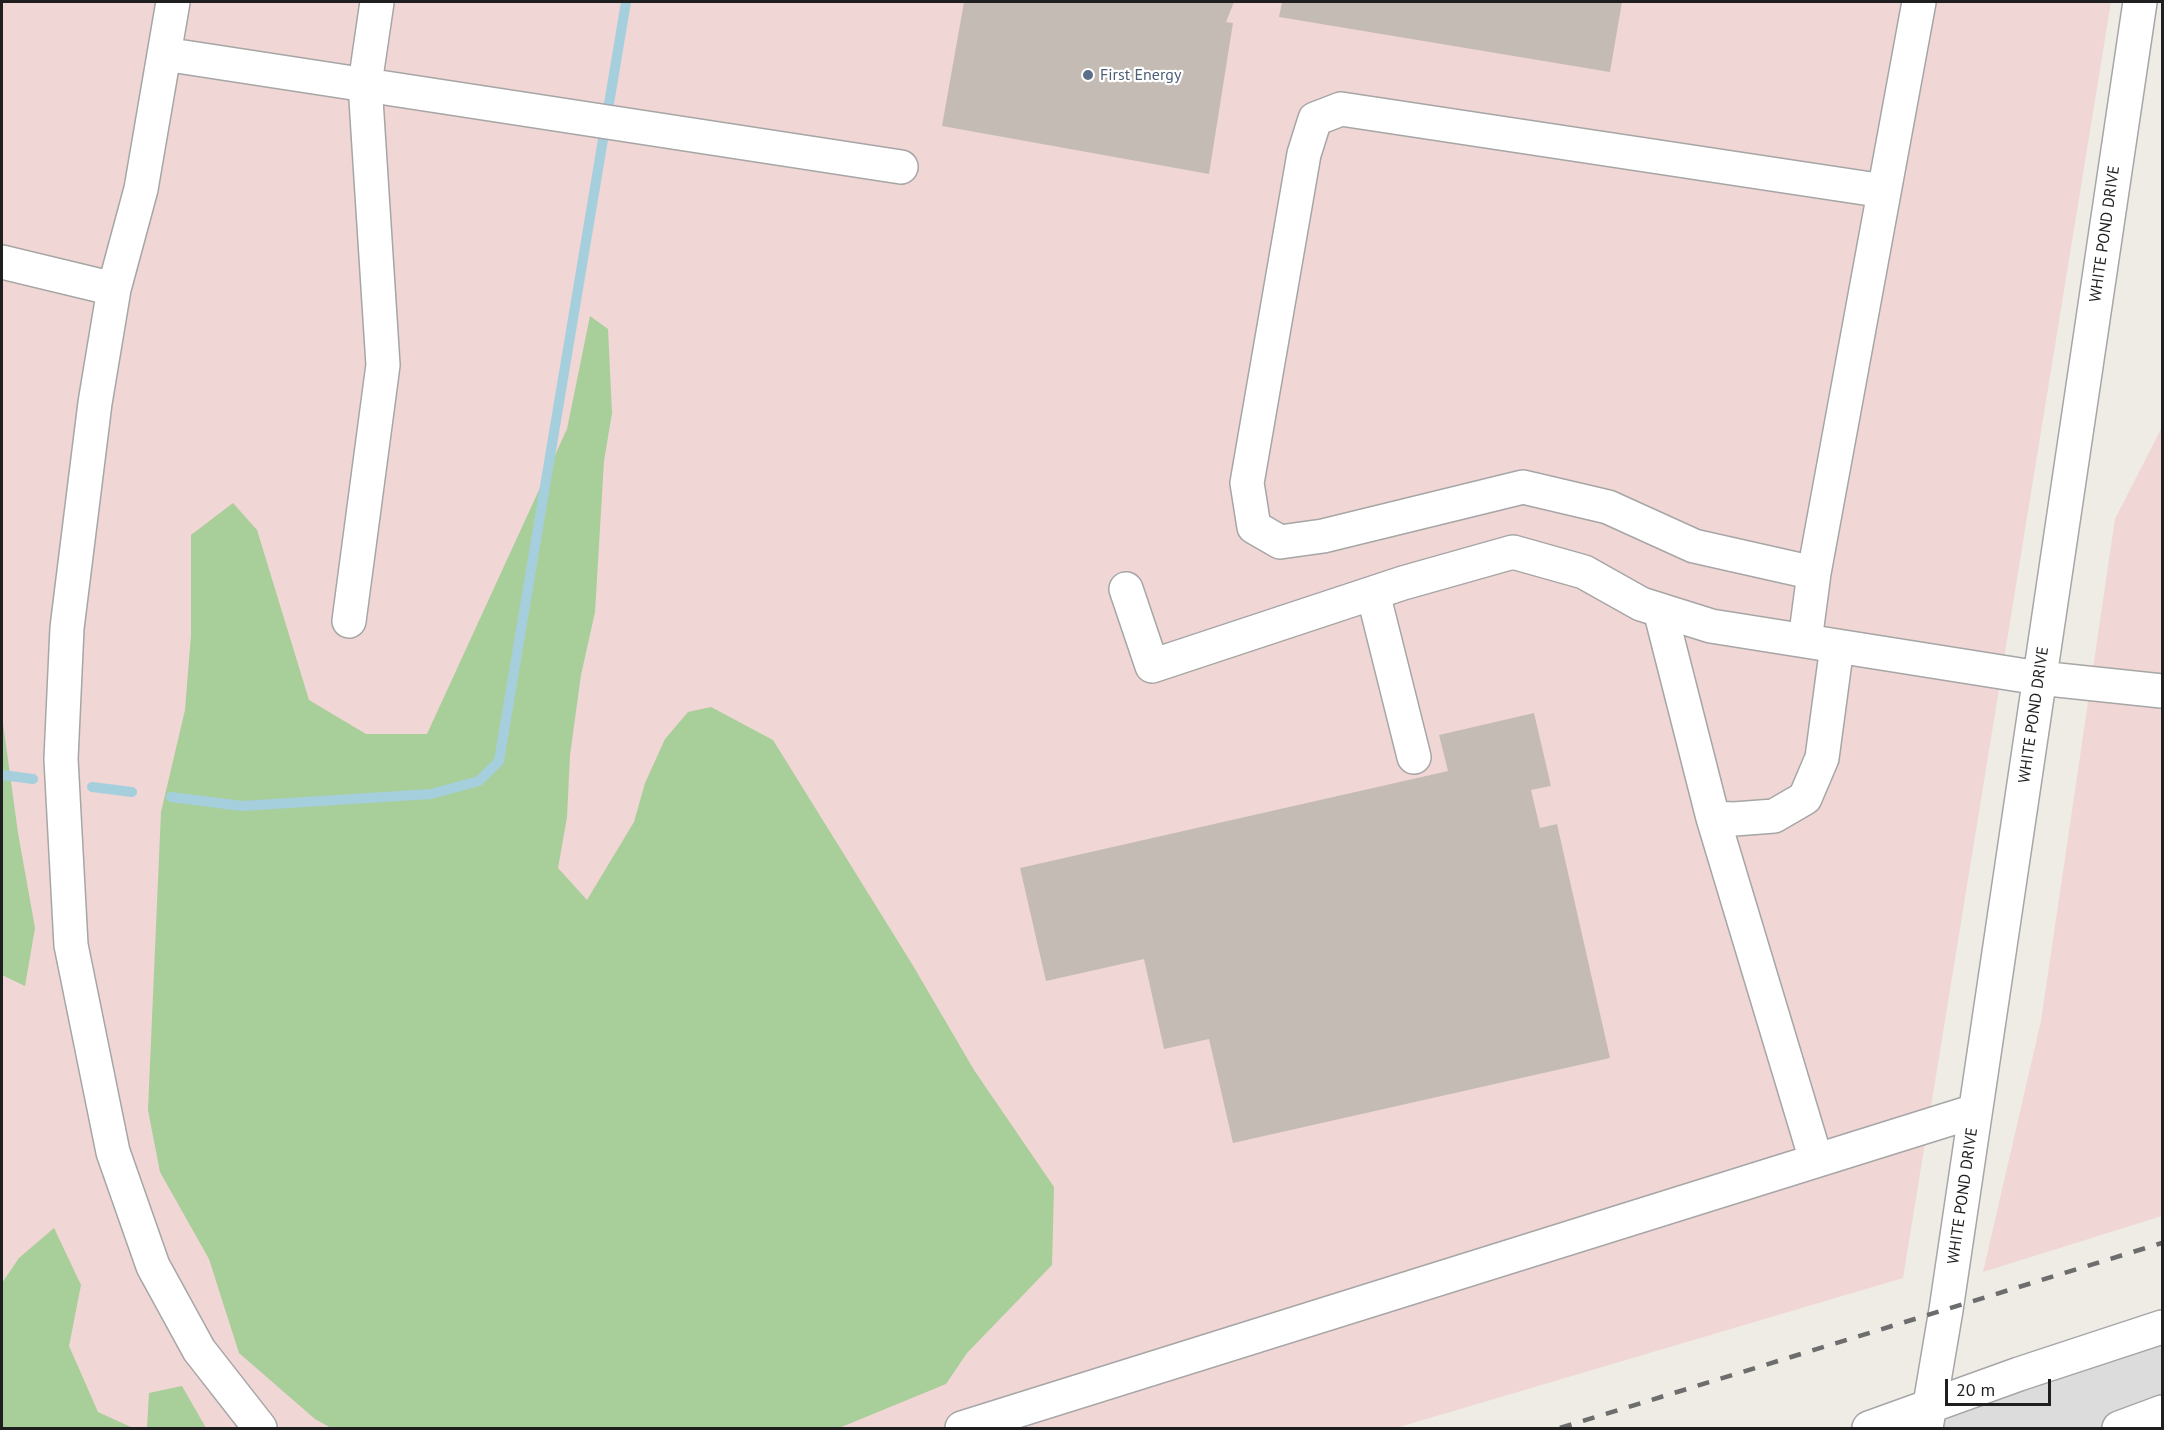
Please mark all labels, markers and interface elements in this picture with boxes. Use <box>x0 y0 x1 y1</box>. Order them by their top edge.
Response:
place label: First Energy <box>1100 65 1181 85</box>
marker: First Energy <box>1081 68 1095 82</box>
street label: WHITE POND DRIVE <box>2086 164 2124 304</box>
street label: WHITE POND DRIVE <box>2015 645 2053 785</box>
street label: WHITE POND DRIVE <box>1944 1126 1982 1266</box>
scale bar <box>1948 1367 2054 1405</box>
text: 20 m <box>1956 1378 1995 1401</box>

